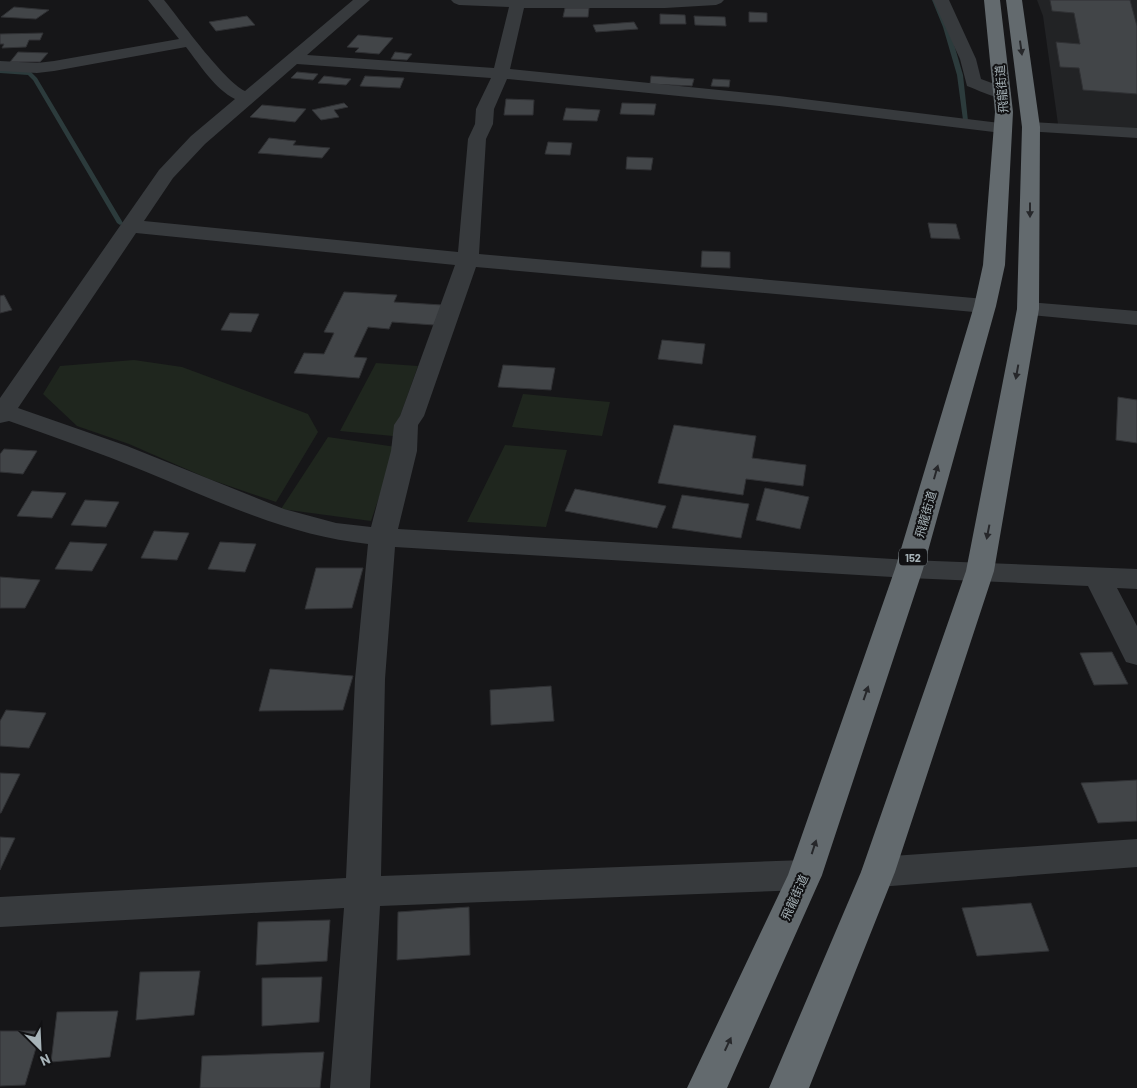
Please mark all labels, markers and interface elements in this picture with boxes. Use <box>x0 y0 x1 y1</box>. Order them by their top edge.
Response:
one-way arrow <box>1017 41 1025 57</box>
street label: 飛龍街道 <box>992 64 1010 114</box>
one-way arrow <box>1026 202 1034 218</box>
one-way arrow <box>1012 364 1020 380</box>
one-way arrow <box>933 464 941 479</box>
street label: 飛龍街道 <box>912 489 938 539</box>
one-way arrow <box>983 524 991 540</box>
road number: 152 <box>899 548 927 566</box>
one-way arrow <box>862 685 870 700</box>
one-way arrow <box>810 839 818 854</box>
street label: 飛龍街道 <box>778 872 810 922</box>
north arrow <box>15 1023 65 1073</box>
one-way arrow <box>724 1037 732 1051</box>
text: N <box>38 1051 53 1070</box>

